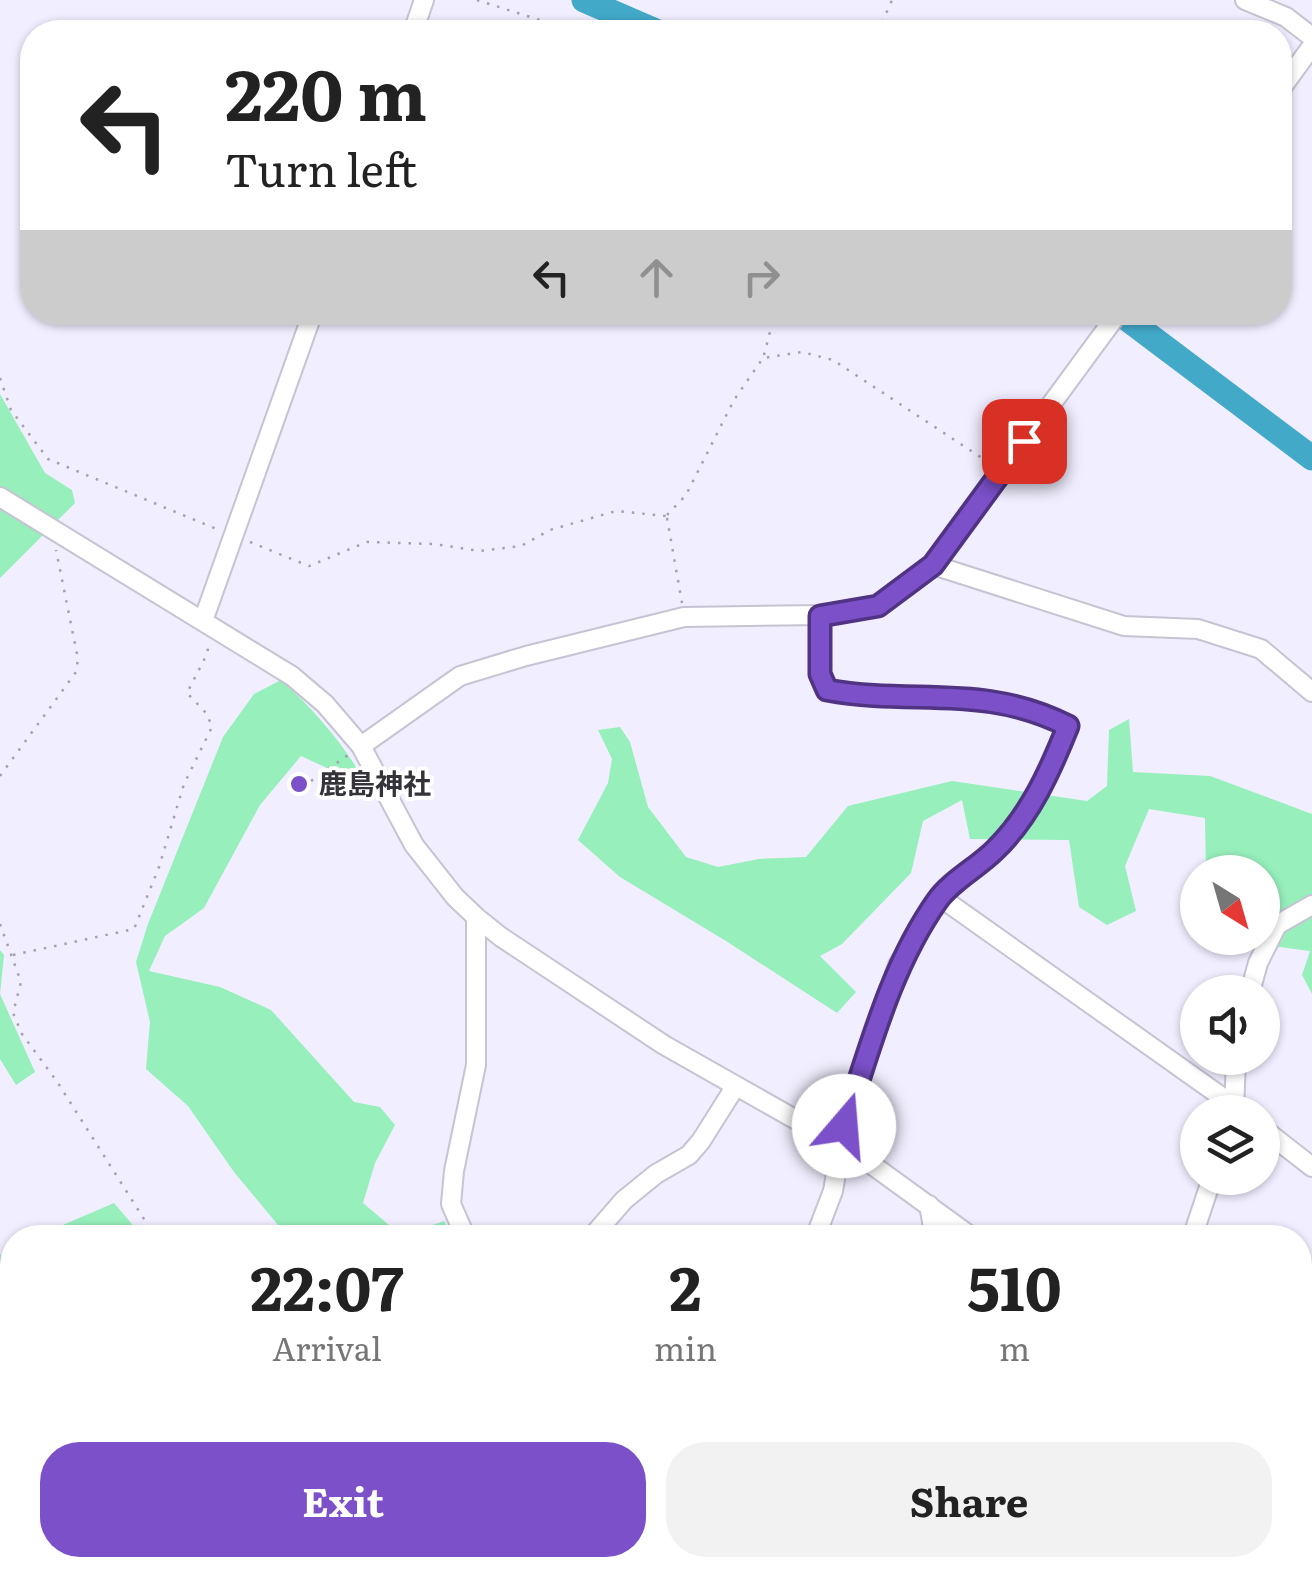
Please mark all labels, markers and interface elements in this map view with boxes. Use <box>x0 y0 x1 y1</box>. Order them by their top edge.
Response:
text: 220 m <box>225 39 427 143</box>
icon: left <box>60 60 190 190</box>
text: Turn left <box>225 134 417 201</box>
icon: left <box>524 250 579 305</box>
icon: ahead <box>629 250 684 305</box>
icon: right <box>734 250 789 305</box>
pin <box>982 399 1067 484</box>
icon: arrive <box>997 414 1052 469</box>
place label: 鹿島神社 <box>319 761 431 803</box>
marker: 鹿島神社 <box>288 773 310 795</box>
north arrow <box>1180 855 1280 955</box>
map controls <box>1180 855 1280 1195</box>
button: sound <box>1180 975 1280 1075</box>
position arrow <box>792 1074 896 1178</box>
button: layers <box>1180 1095 1280 1195</box>
text: 22:07 <box>250 1240 404 1329</box>
text: 2 <box>669 1240 702 1329</box>
text: 510 <box>967 1240 1062 1329</box>
text: Arrival <box>272 1323 382 1371</box>
text: min <box>654 1323 717 1371</box>
text: m <box>999 1323 1030 1371</box>
button: Exit <box>40 1442 646 1557</box>
button: Share <box>666 1442 1272 1557</box>

